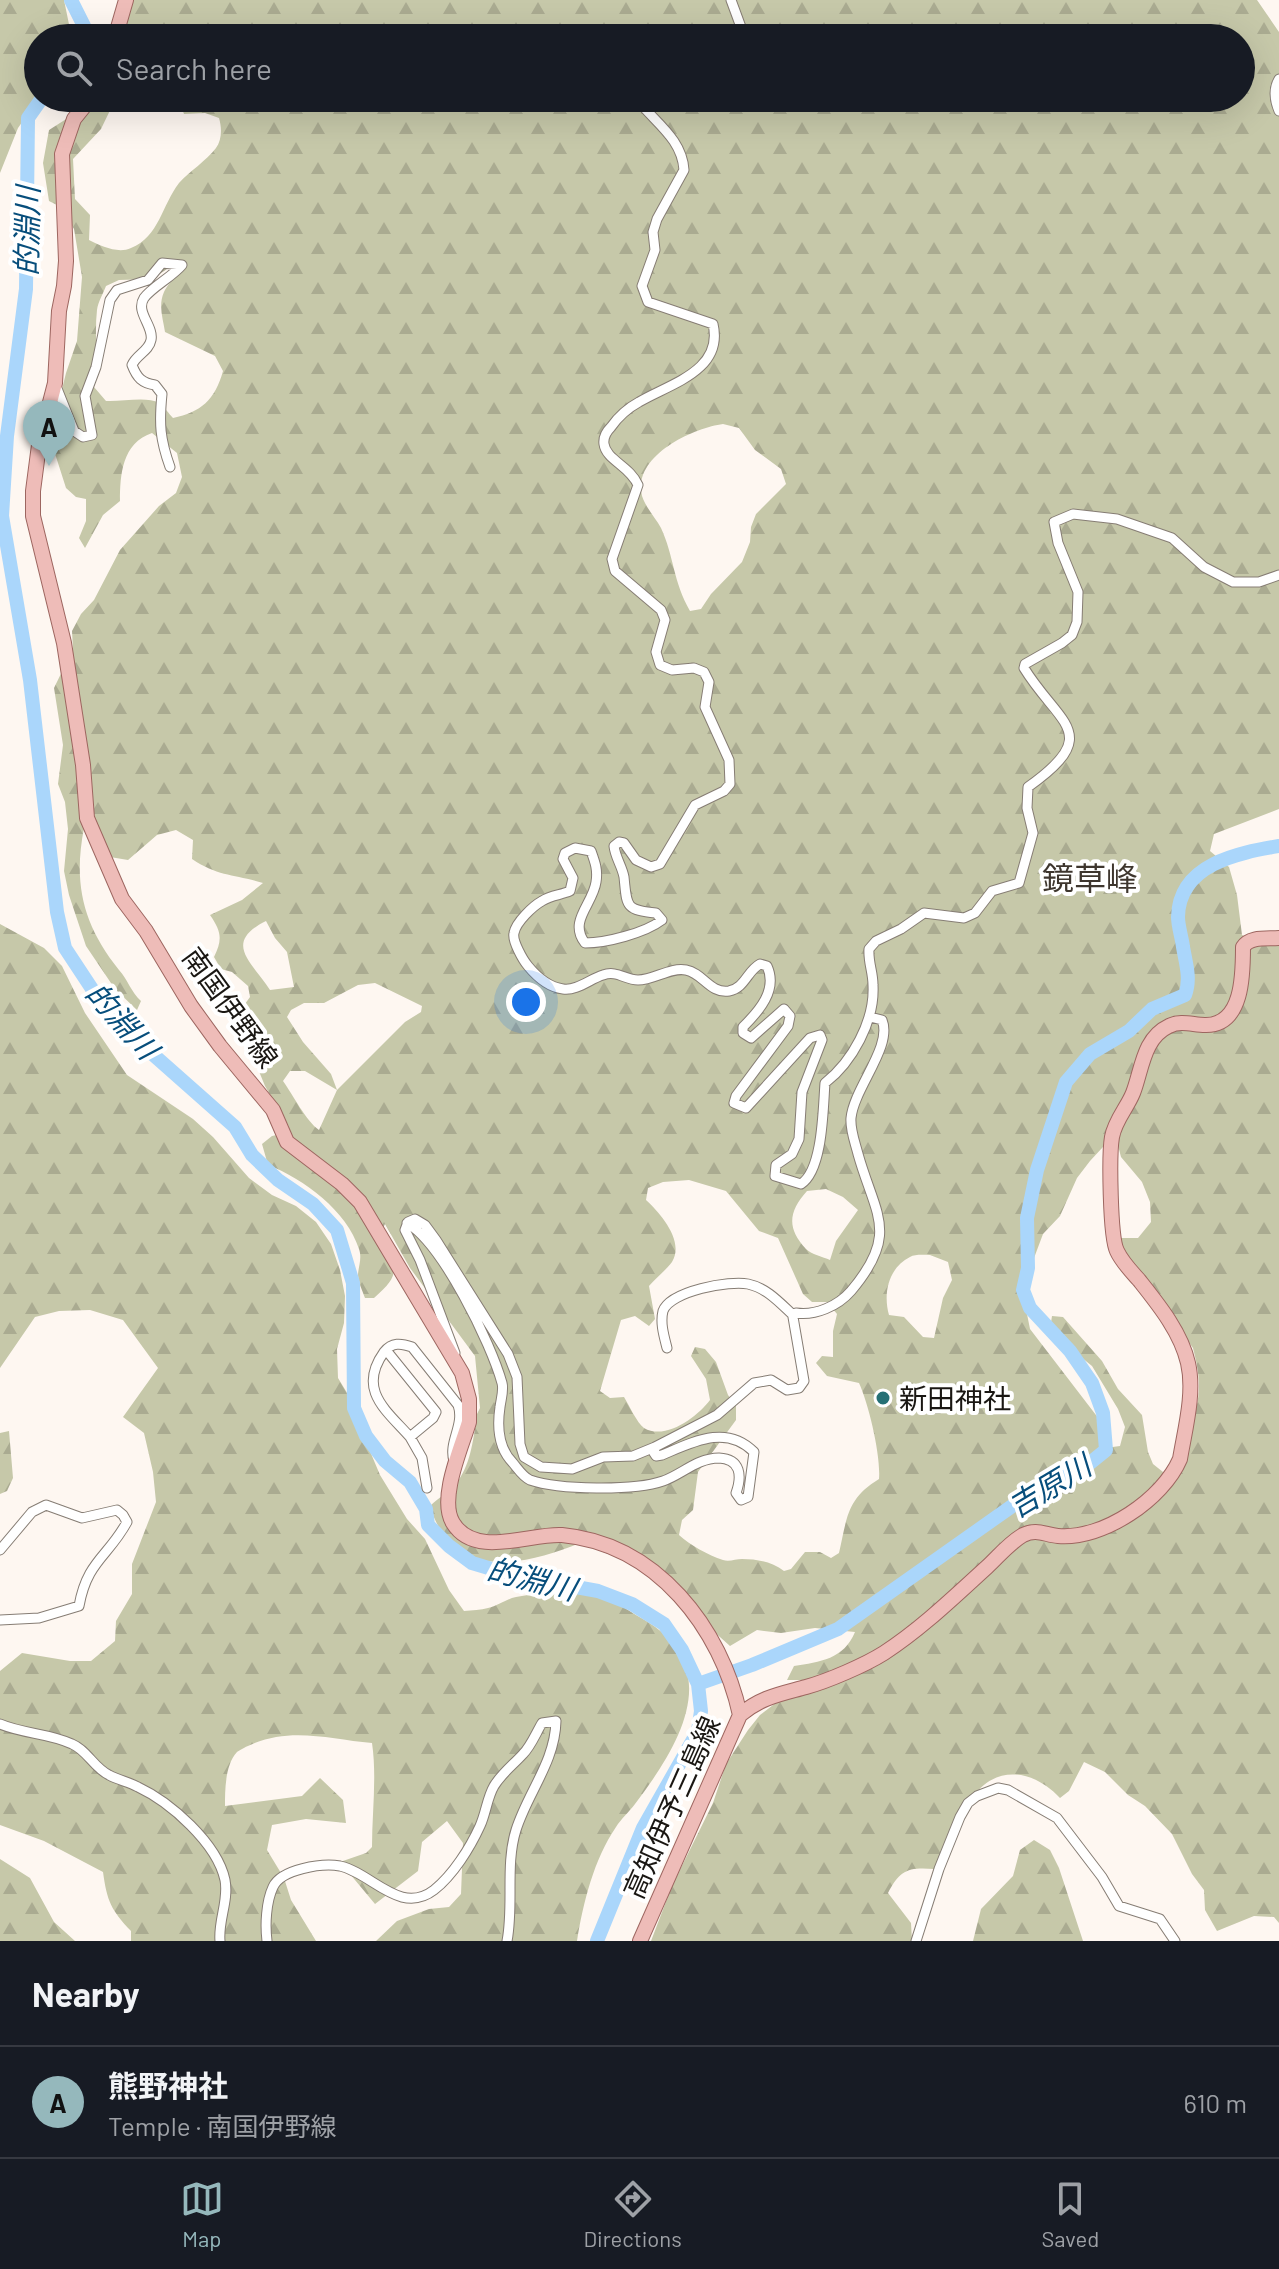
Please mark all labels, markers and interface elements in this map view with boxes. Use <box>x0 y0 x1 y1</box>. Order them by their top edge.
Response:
search box <box>24 24 1255 112</box>
icon: search <box>52 46 96 90</box>
text: Search here <box>116 50 272 86</box>
water label: 的淵川 <box>7 183 45 276</box>
pin: A <box>23 400 75 466</box>
district label: 鏡草峰 <box>1042 858 1138 896</box>
street label: 南国伊野線 <box>176 940 286 1074</box>
water label: 的淵川 <box>80 975 168 1068</box>
your location <box>506 982 546 1022</box>
place label: 新田神社 <box>899 1381 1011 1415</box>
marker: 新田神社 <box>874 1389 892 1407</box>
water label: 吉原川 <box>1001 1445 1099 1524</box>
water label: 的淵川 <box>484 1550 583 1607</box>
street label: 高知伊予三島線 <box>616 1711 726 1903</box>
text: Nearby <box>32 1973 140 2014</box>
text: 熊野神社 <box>108 2067 228 2103</box>
text: A <box>49 2087 67 2118</box>
text: 610 m <box>1184 2087 1247 2118</box>
text: Temple · 南国伊野線 <box>108 2110 336 2141</box>
tab: Map <box>180 2177 224 2251</box>
tab: Directions <box>583 2177 682 2251</box>
tab: Saved <box>1041 2177 1099 2251</box>

